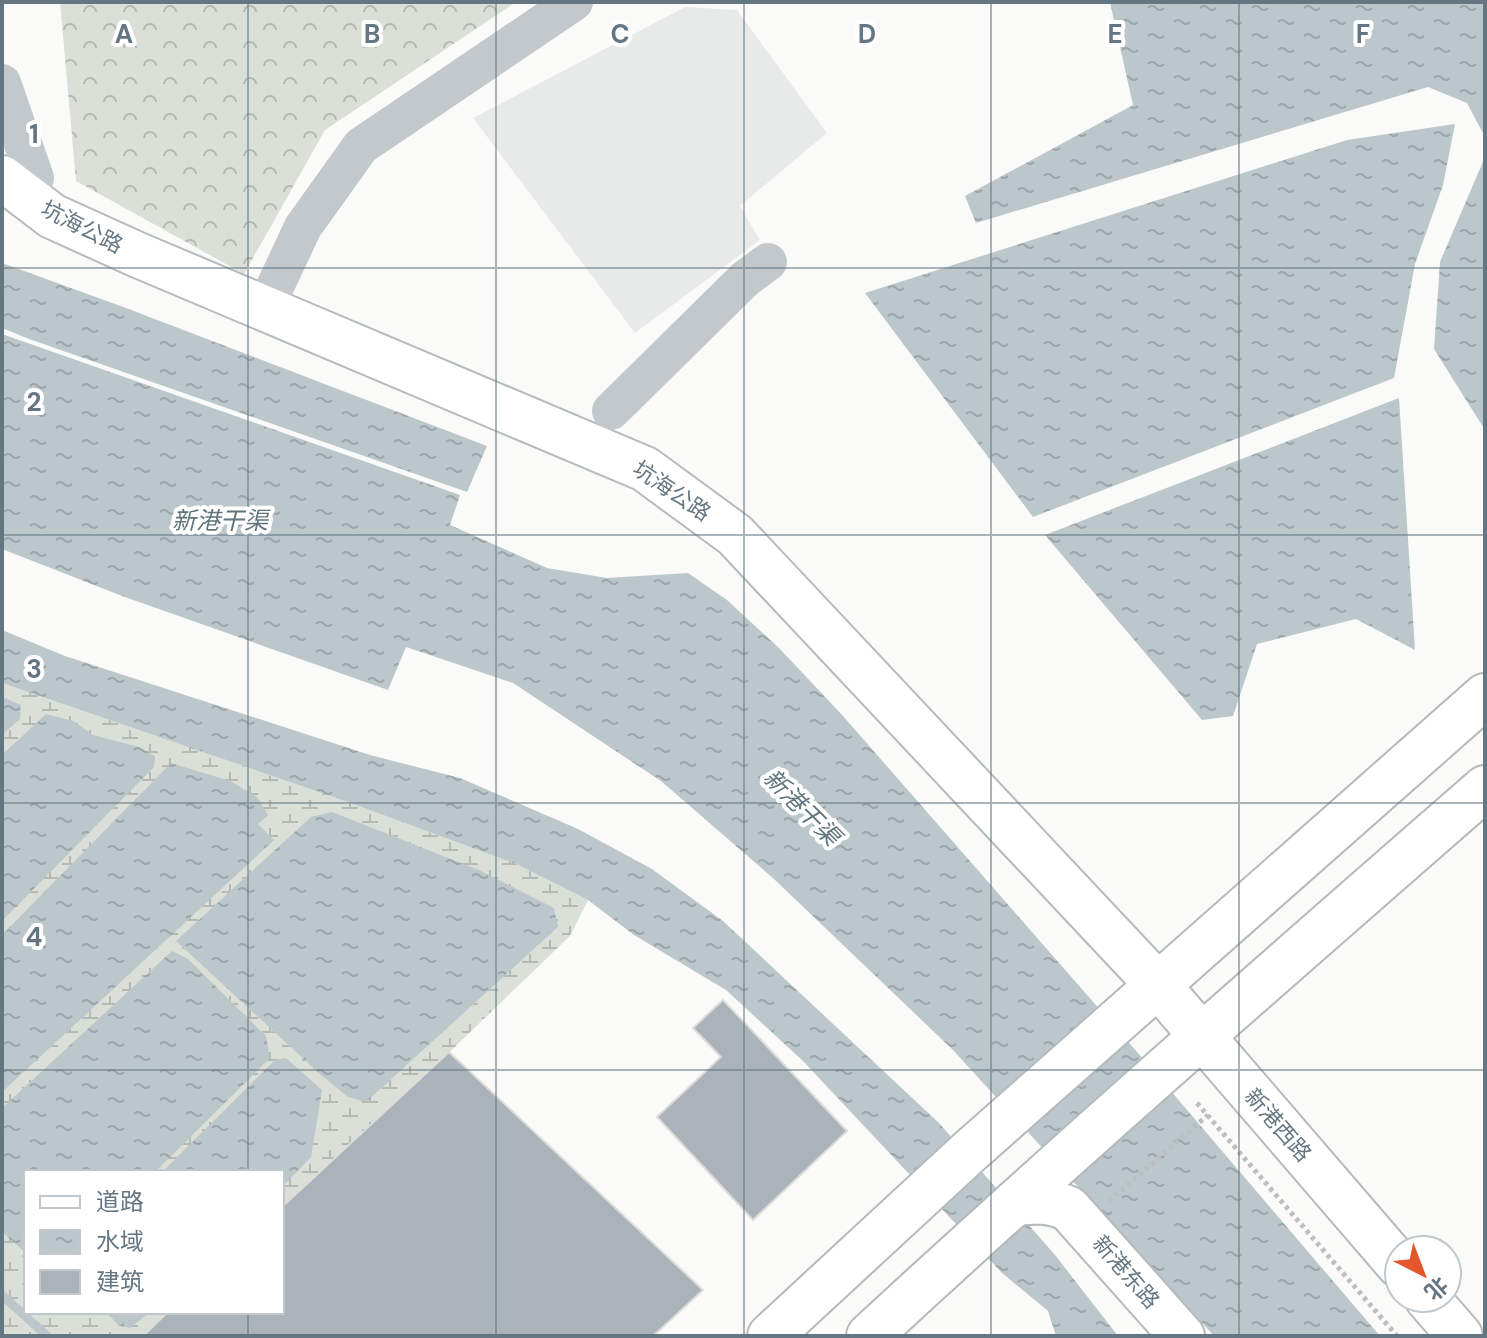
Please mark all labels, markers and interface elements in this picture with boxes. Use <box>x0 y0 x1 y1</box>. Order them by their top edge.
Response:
text: A <box>115 17 133 51</box>
text: B <box>364 17 380 51</box>
text: C <box>610 17 630 51</box>
text: D <box>858 17 876 51</box>
text: E <box>1107 17 1123 51</box>
text: F <box>1356 17 1370 51</box>
text: 1 <box>29 117 39 151</box>
street label: 坑海公路 <box>36 194 128 260</box>
text: 2 <box>26 385 42 419</box>
street label: 坑海公路 <box>627 454 717 528</box>
water label: 新港干渠 <box>172 505 271 536</box>
text: 3 <box>26 652 42 686</box>
water label: 新港干渠 <box>757 762 849 854</box>
text: 4 <box>26 920 42 954</box>
street label: 新港西路 <box>1238 1082 1318 1168</box>
legend <box>24 1170 284 1314</box>
text: 道路 <box>96 1186 144 1217</box>
text: 水域 <box>96 1226 144 1257</box>
street label: 新港东路 <box>1086 1229 1166 1315</box>
north arrow <box>1383 1234 1463 1314</box>
text: 建筑 <box>96 1266 144 1297</box>
text: 北 <box>1418 1270 1454 1307</box>

